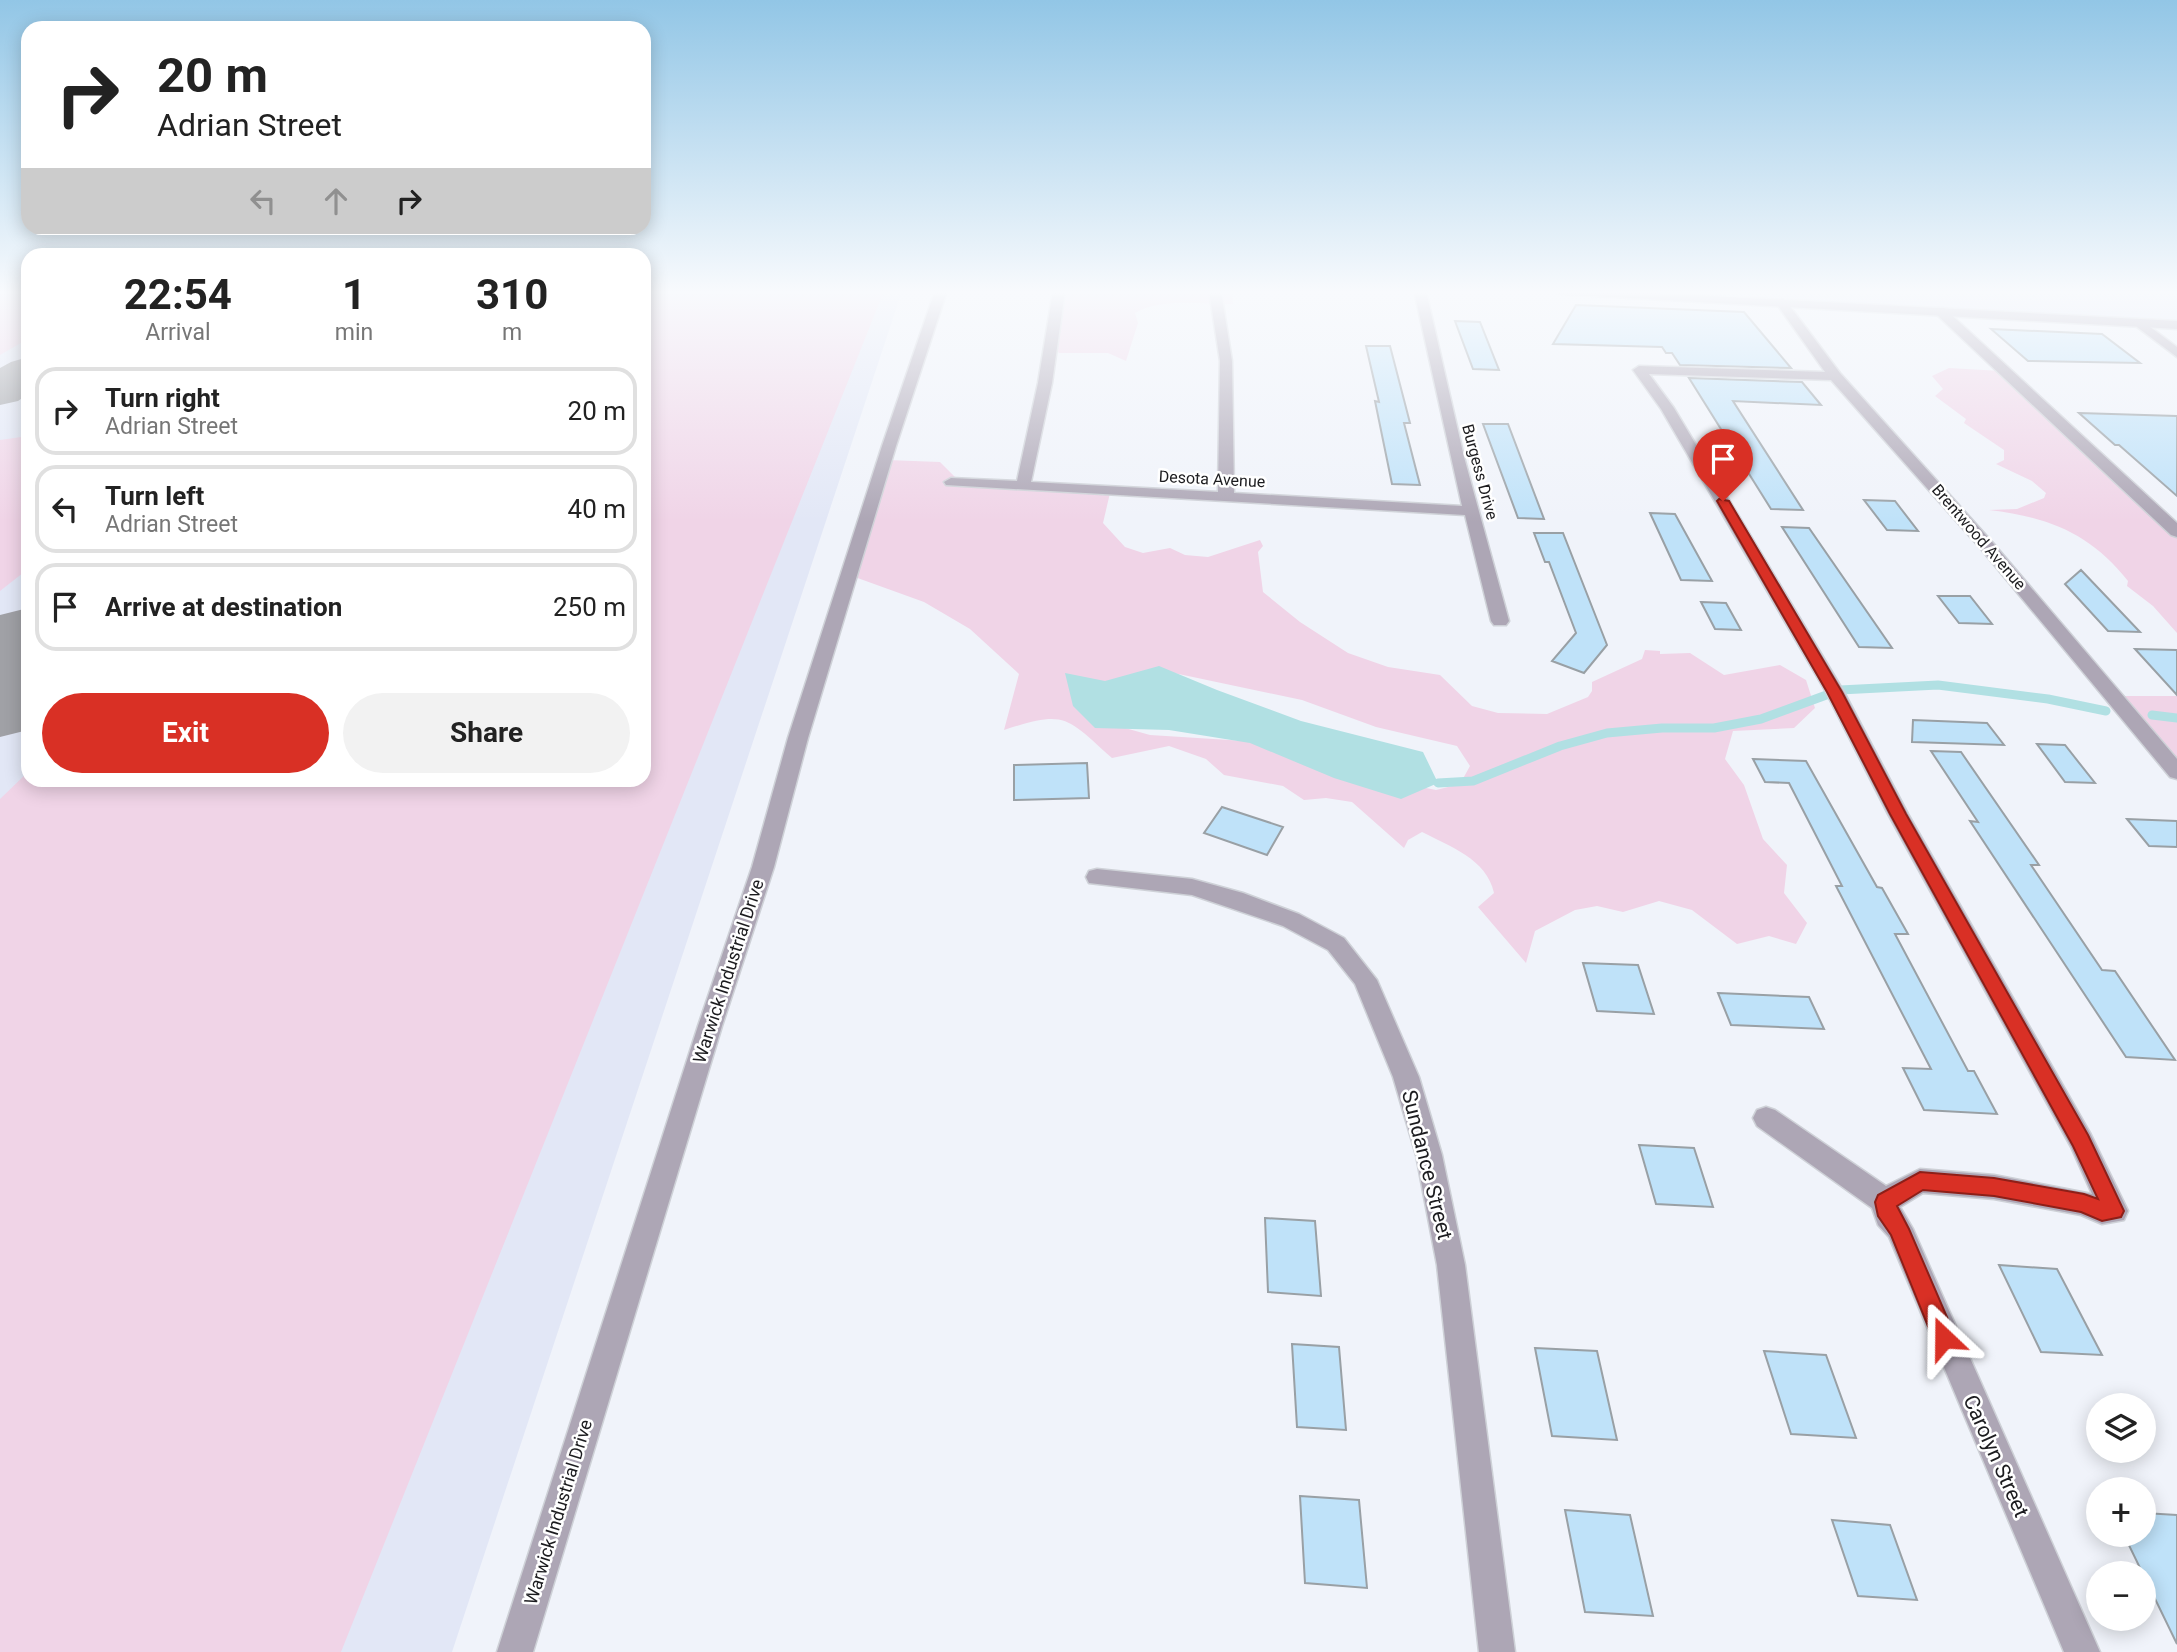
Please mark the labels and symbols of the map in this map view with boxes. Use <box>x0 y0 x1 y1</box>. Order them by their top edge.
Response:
street label: Burgess Drive <box>1458 422 1502 522</box>
pin <box>1693 429 1753 501</box>
street label: Desota Avenue <box>1158 467 1266 491</box>
street label: Brentwood Avenue <box>1928 480 2030 594</box>
street label: Warwick Industrial Drive <box>688 876 768 1066</box>
street label: Sundance Street <box>1397 1088 1457 1242</box>
position arrow <box>1907 1301 1981 1375</box>
street label: Carolyn Street <box>1958 1391 2034 1521</box>
street label: Warwick Industrial Drive <box>520 1417 596 1607</box>

